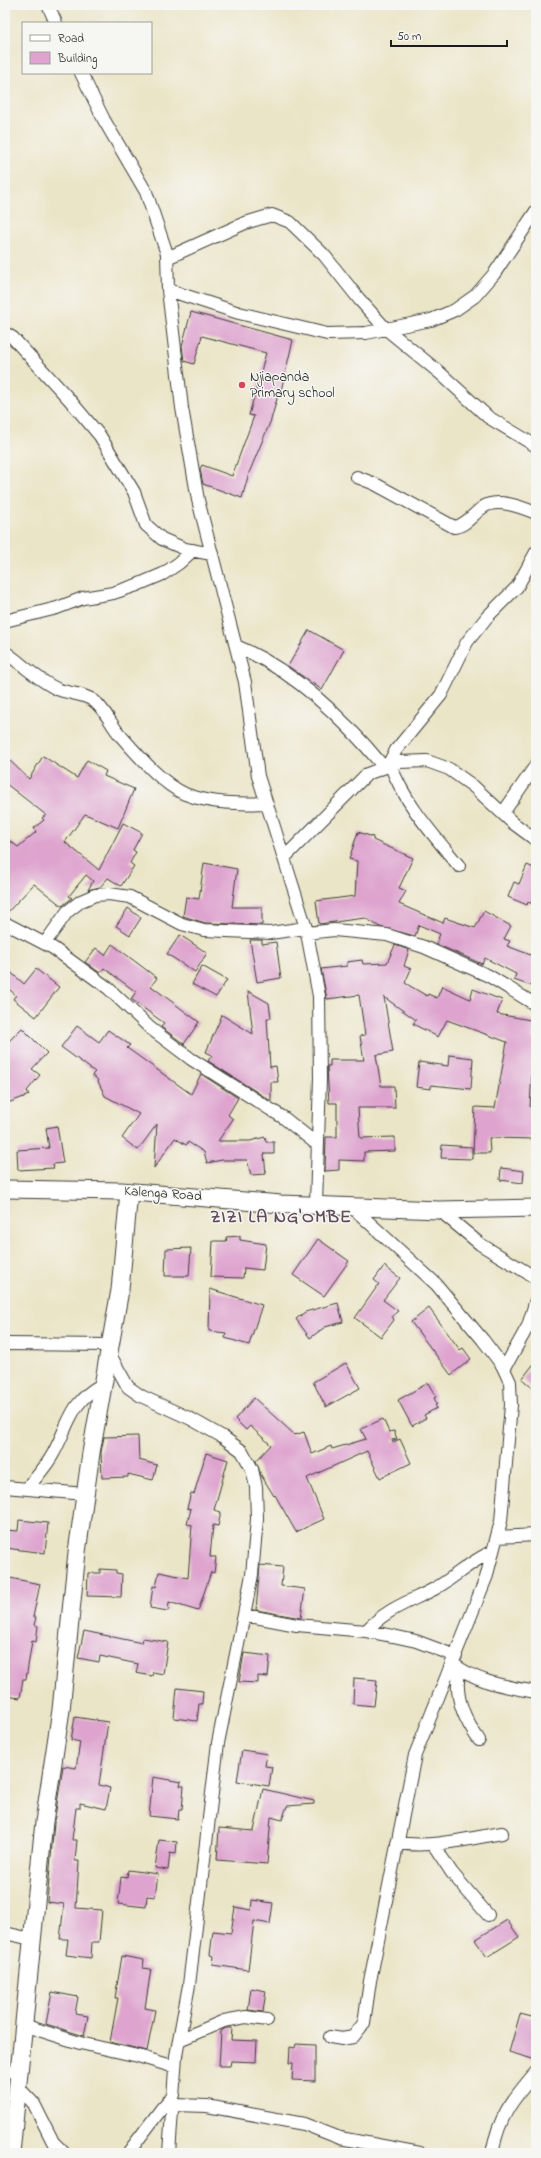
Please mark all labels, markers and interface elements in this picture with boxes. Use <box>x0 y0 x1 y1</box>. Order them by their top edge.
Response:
legend <box>22 22 152 74</box>
scale bar <box>391 22 507 48</box>
text: 50 m <box>397 28 421 46</box>
text: Road <box>58 30 84 48</box>
text: Building <box>57 50 97 69</box>
place label: Njiapanda Primary school <box>250 367 335 405</box>
marker: Njiapanda Primary school <box>237 380 247 390</box>
street label: Kalenga Road <box>123 1181 203 1208</box>
district label: ZIZI LA NG'OMBE <box>210 1205 352 1231</box>

